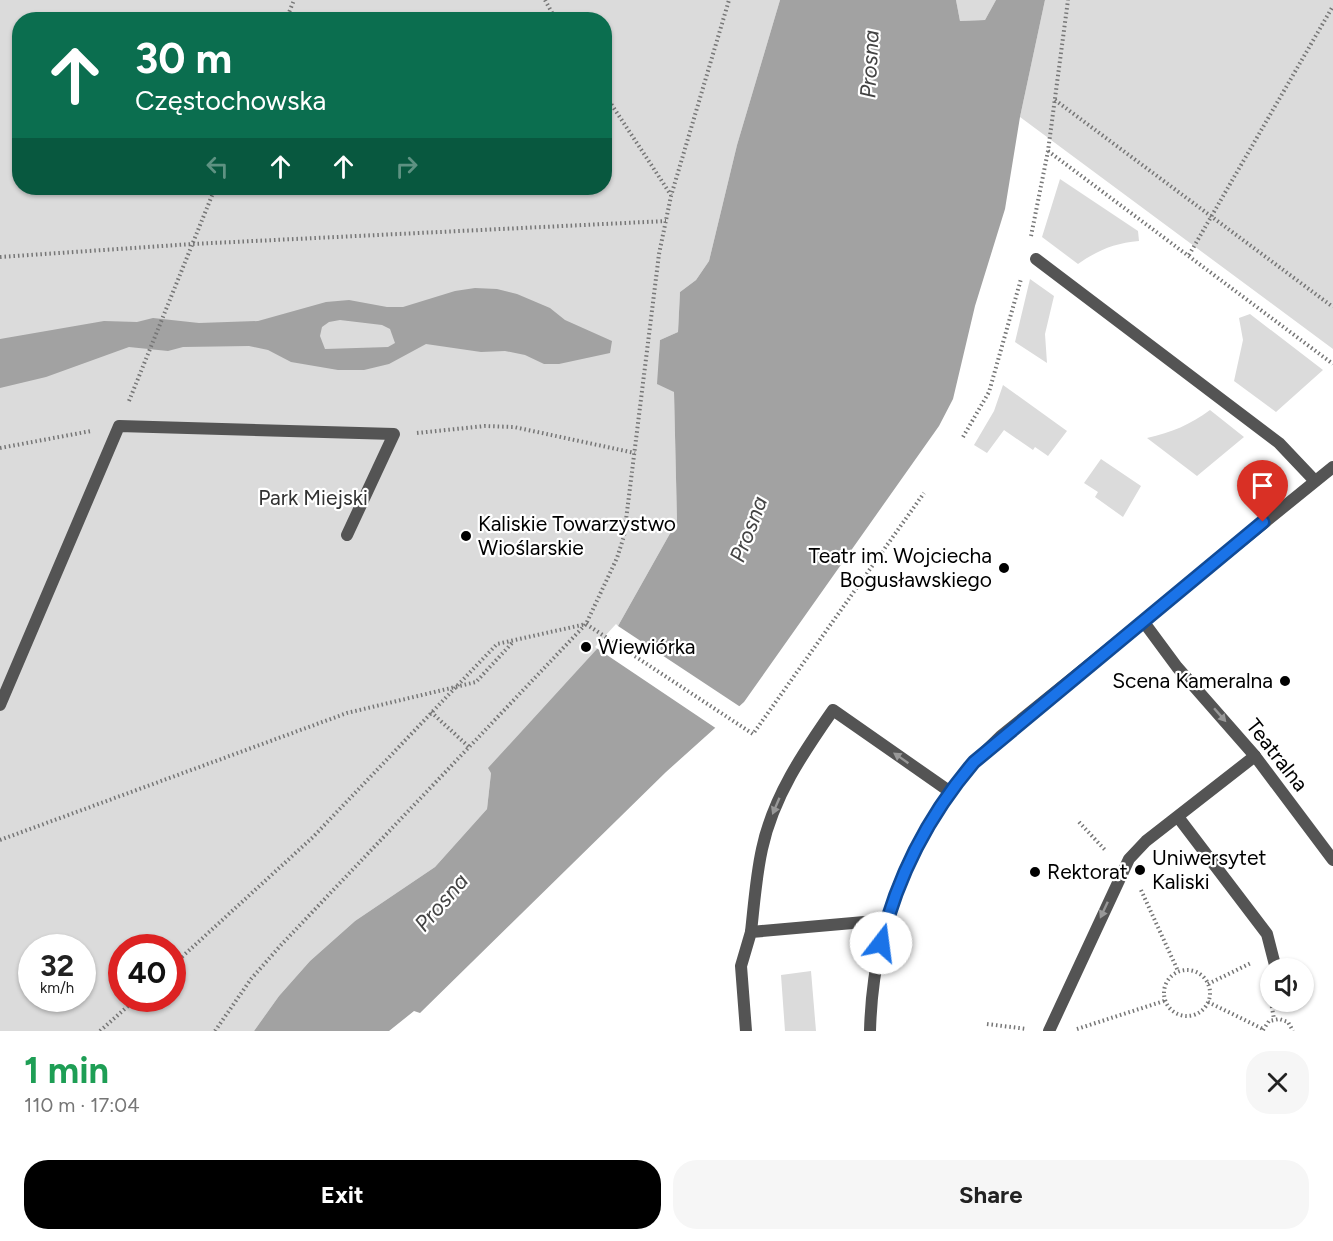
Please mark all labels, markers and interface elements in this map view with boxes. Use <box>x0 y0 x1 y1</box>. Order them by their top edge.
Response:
water label: Prosna <box>854 29 885 99</box>
text: 30 m <box>135 33 232 84</box>
icon: ahead <box>36 36 114 114</box>
text: Częstochowska <box>135 84 326 117</box>
icon: left <box>201 150 234 183</box>
icon: ahead <box>264 150 297 183</box>
icon: ahead <box>327 150 360 183</box>
icon: right <box>390 150 423 183</box>
pin <box>1237 460 1288 522</box>
icon: arrive <box>1246 469 1279 502</box>
park label: Park Miejski <box>258 485 368 510</box>
water label: Prosna <box>724 492 773 566</box>
place label: Kaliskie Towarzystwo Wioślarskie <box>478 511 676 560</box>
marker: Kaliskie Towarzystwo Wioślarskie <box>459 529 473 543</box>
place label: Teatr im. Wojciecha Bogusławskiego <box>808 543 992 592</box>
marker: Teatr im. Wojciecha Bogusławskiego <box>997 561 1011 575</box>
place label: Wiewiórka <box>598 634 696 659</box>
marker: Wiewiórka <box>579 640 593 654</box>
place label: Scena Kameralna <box>1112 668 1273 693</box>
marker: Scena Kameralna <box>1278 674 1292 688</box>
one-way arrow <box>1213 707 1226 723</box>
street label: Teatralna <box>1241 713 1313 796</box>
one-way arrow <box>893 752 909 764</box>
one-way arrow <box>771 797 781 815</box>
place label: Uniwersytet Kaliski <box>1152 845 1266 894</box>
place label: Rektorat <box>1047 859 1128 884</box>
marker: Uniwersytet Kaliski <box>1133 863 1147 877</box>
marker: Rektorat <box>1028 865 1042 879</box>
water label: Prosna <box>409 868 474 937</box>
one-way arrow <box>1099 901 1108 918</box>
position arrow <box>849 911 913 975</box>
speed limit sign: 40 <box>108 934 186 1012</box>
text: 32 <box>40 947 74 984</box>
map controls <box>1260 958 1314 1012</box>
button: sound <box>1260 958 1314 1012</box>
text: km/h <box>40 979 74 997</box>
text: 1 min <box>24 1049 109 1092</box>
button: close <box>1246 1051 1309 1114</box>
text: 110 m · 17:04 <box>24 1093 140 1117</box>
button: Exit <box>24 1160 661 1229</box>
button: Share <box>673 1160 1309 1229</box>

